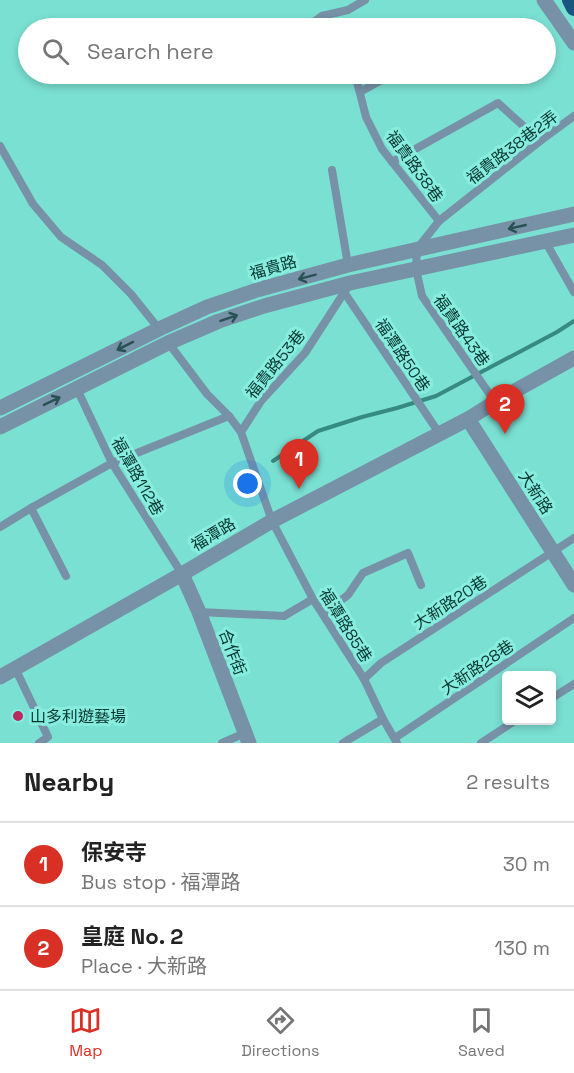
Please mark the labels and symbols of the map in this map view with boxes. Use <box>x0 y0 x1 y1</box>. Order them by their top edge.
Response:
street label: 福貴路38巷2弄 <box>462 106 562 189</box>
street label: 福貴路38巷 <box>382 126 448 206</box>
one-way arrow <box>508 222 527 234</box>
street label: 福貴路 <box>247 251 299 284</box>
one-way arrow <box>298 271 317 283</box>
street label: 福貴路43巷 <box>429 290 494 371</box>
one-way arrow <box>219 311 238 322</box>
street label: 福潭路50巷 <box>370 315 435 396</box>
street label: 福貴路53巷 <box>241 325 310 403</box>
one-way arrow <box>117 341 135 352</box>
pin: 2 <box>486 384 524 434</box>
one-way arrow <box>43 395 61 407</box>
street label: 福潭路112巷 <box>107 433 168 519</box>
pin: 1 <box>280 440 318 489</box>
street label: 大新路 <box>514 466 557 518</box>
your location <box>233 469 262 498</box>
street label: 福潭路 <box>187 513 239 556</box>
street label: 大新路20巷 <box>409 571 491 634</box>
street label: 福潭路85巷 <box>315 584 377 666</box>
street label: 合作街 <box>214 626 251 678</box>
street label: 大新路28巷 <box>437 635 518 700</box>
place label: 山多利遊藝場 <box>30 706 126 727</box>
marker: 山多利遊藝場 <box>11 709 25 723</box>

